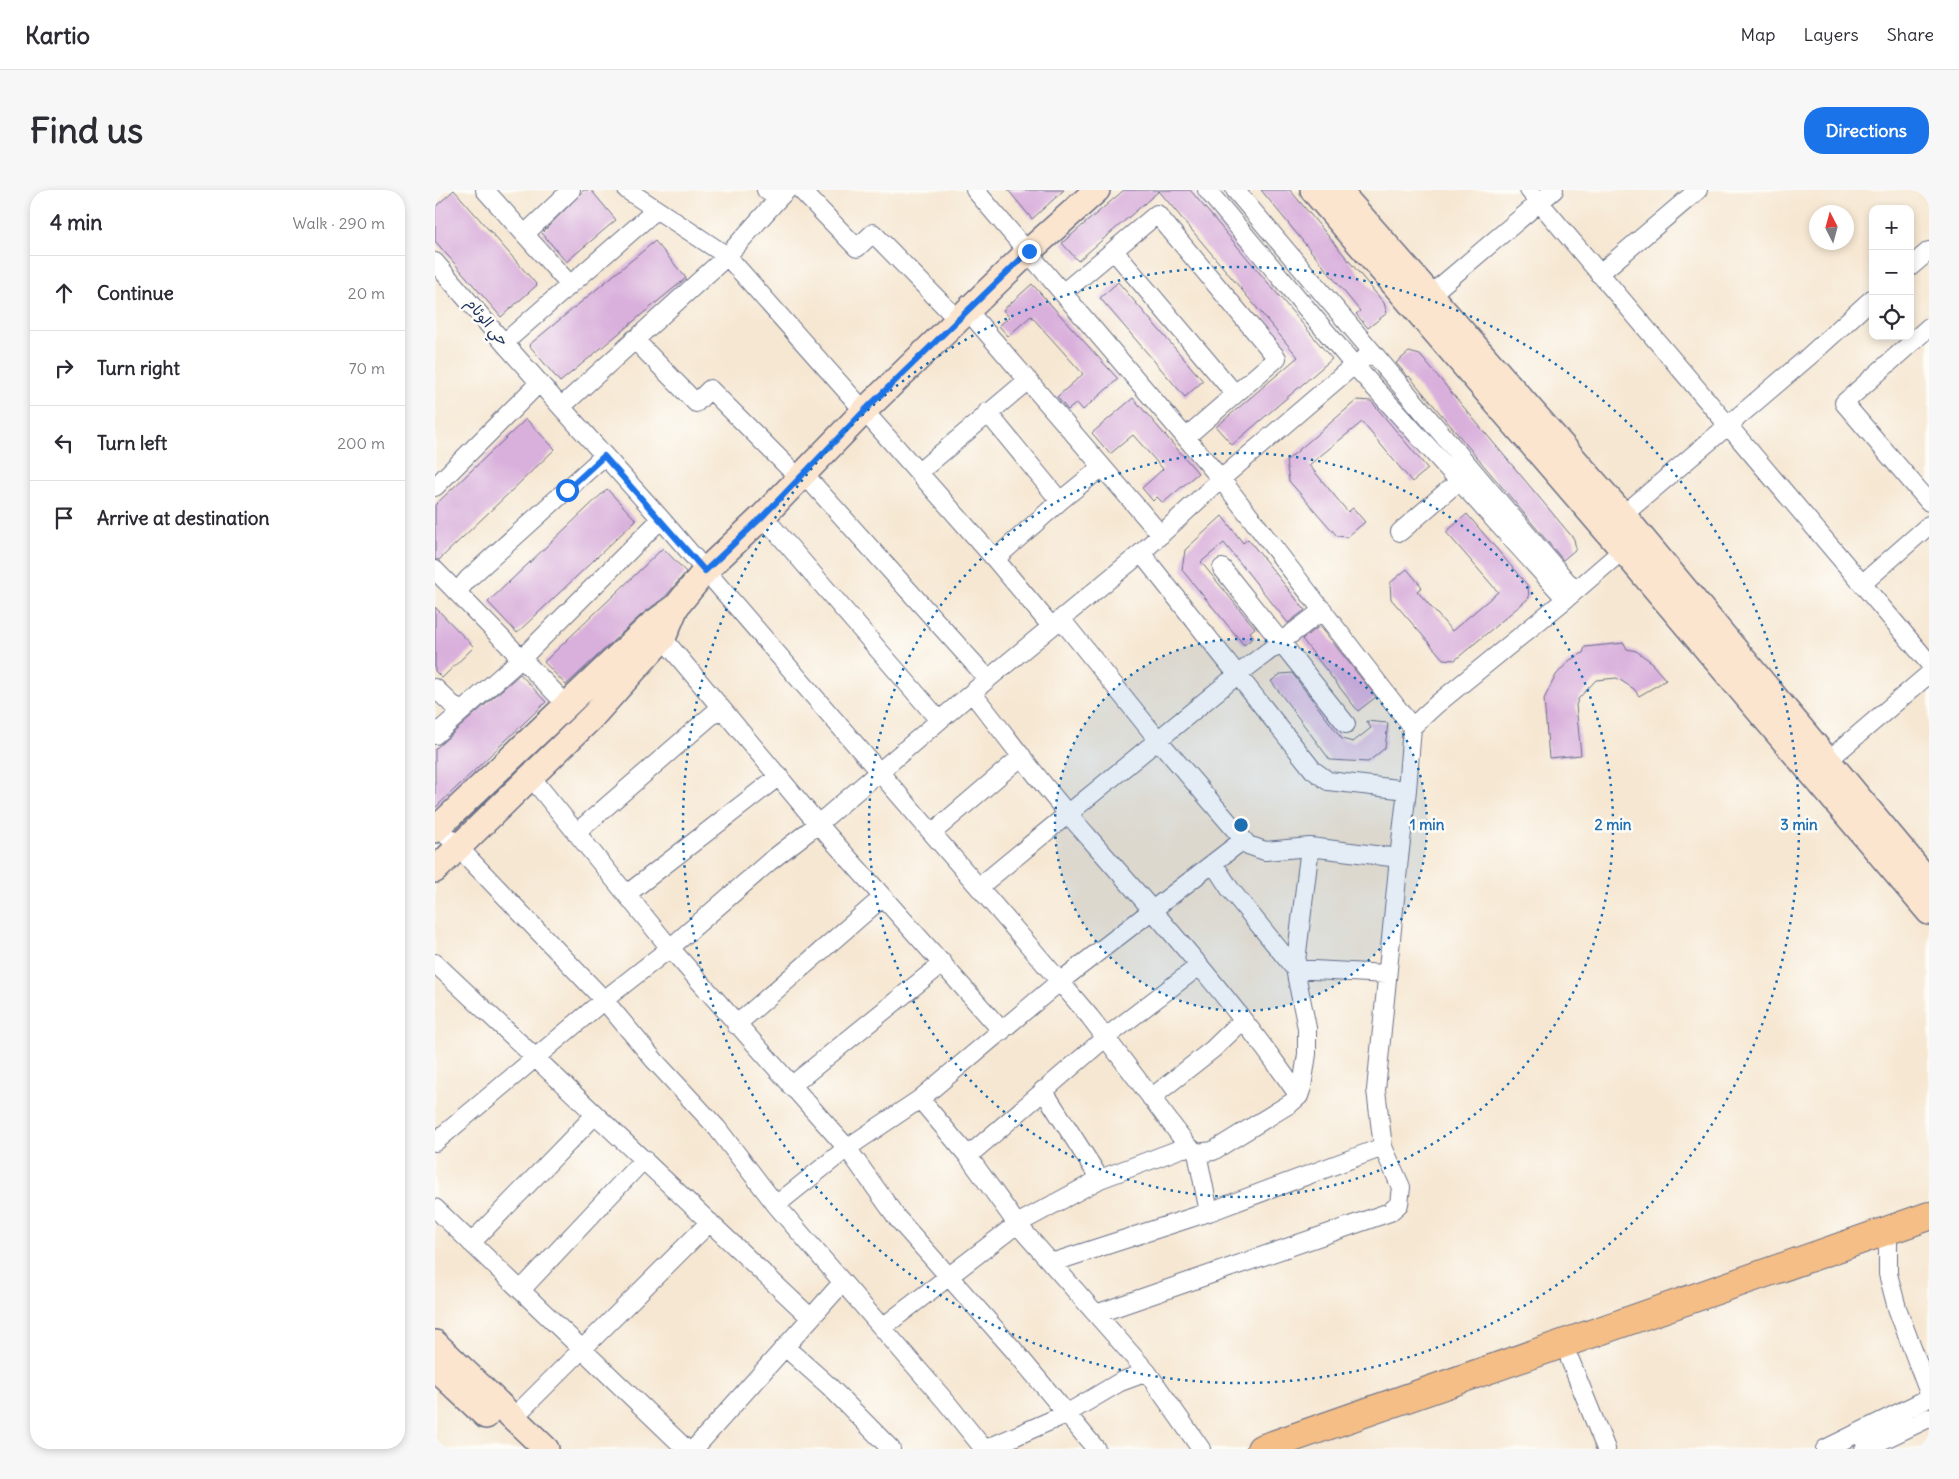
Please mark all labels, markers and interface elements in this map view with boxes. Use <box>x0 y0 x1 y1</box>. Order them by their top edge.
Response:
text: Kartio <box>25 20 90 50</box>
text: Map <box>1740 23 1775 46</box>
text: Layers <box>1803 23 1859 46</box>
text: Share <box>1887 23 1934 46</box>
button: Directions <box>1804 107 1929 154</box>
text: Find us <box>30 108 143 152</box>
north arrow <box>1809 205 1854 250</box>
map controls <box>1869 205 1914 340</box>
button: + <box>1869 205 1914 250</box>
text: 4 min <box>50 209 102 236</box>
text: Walk · 290 m <box>293 213 385 233</box>
route end <box>1018 240 1041 263</box>
button: − <box>1869 250 1914 295</box>
icon: ahead <box>50 279 78 307</box>
text: Continue <box>97 281 174 305</box>
text: 20 m <box>348 283 385 303</box>
street label: حي الوئام <box>459 294 513 352</box>
button: locate <box>1869 295 1914 340</box>
icon: right <box>50 354 78 382</box>
text: Turn right <box>97 356 180 380</box>
text: 70 m <box>349 358 385 378</box>
icon: left <box>50 429 78 457</box>
text: Turn left <box>97 431 167 455</box>
text: 200 m <box>337 433 385 453</box>
route start <box>556 479 579 502</box>
icon: arrive <box>50 504 78 532</box>
text: Arrive at destination <box>97 506 270 530</box>
text: 1 min <box>1410 815 1445 834</box>
text: 2 min <box>1595 815 1632 834</box>
text: 3 min <box>1780 815 1818 834</box>
centre of rings <box>1232 816 1250 834</box>

